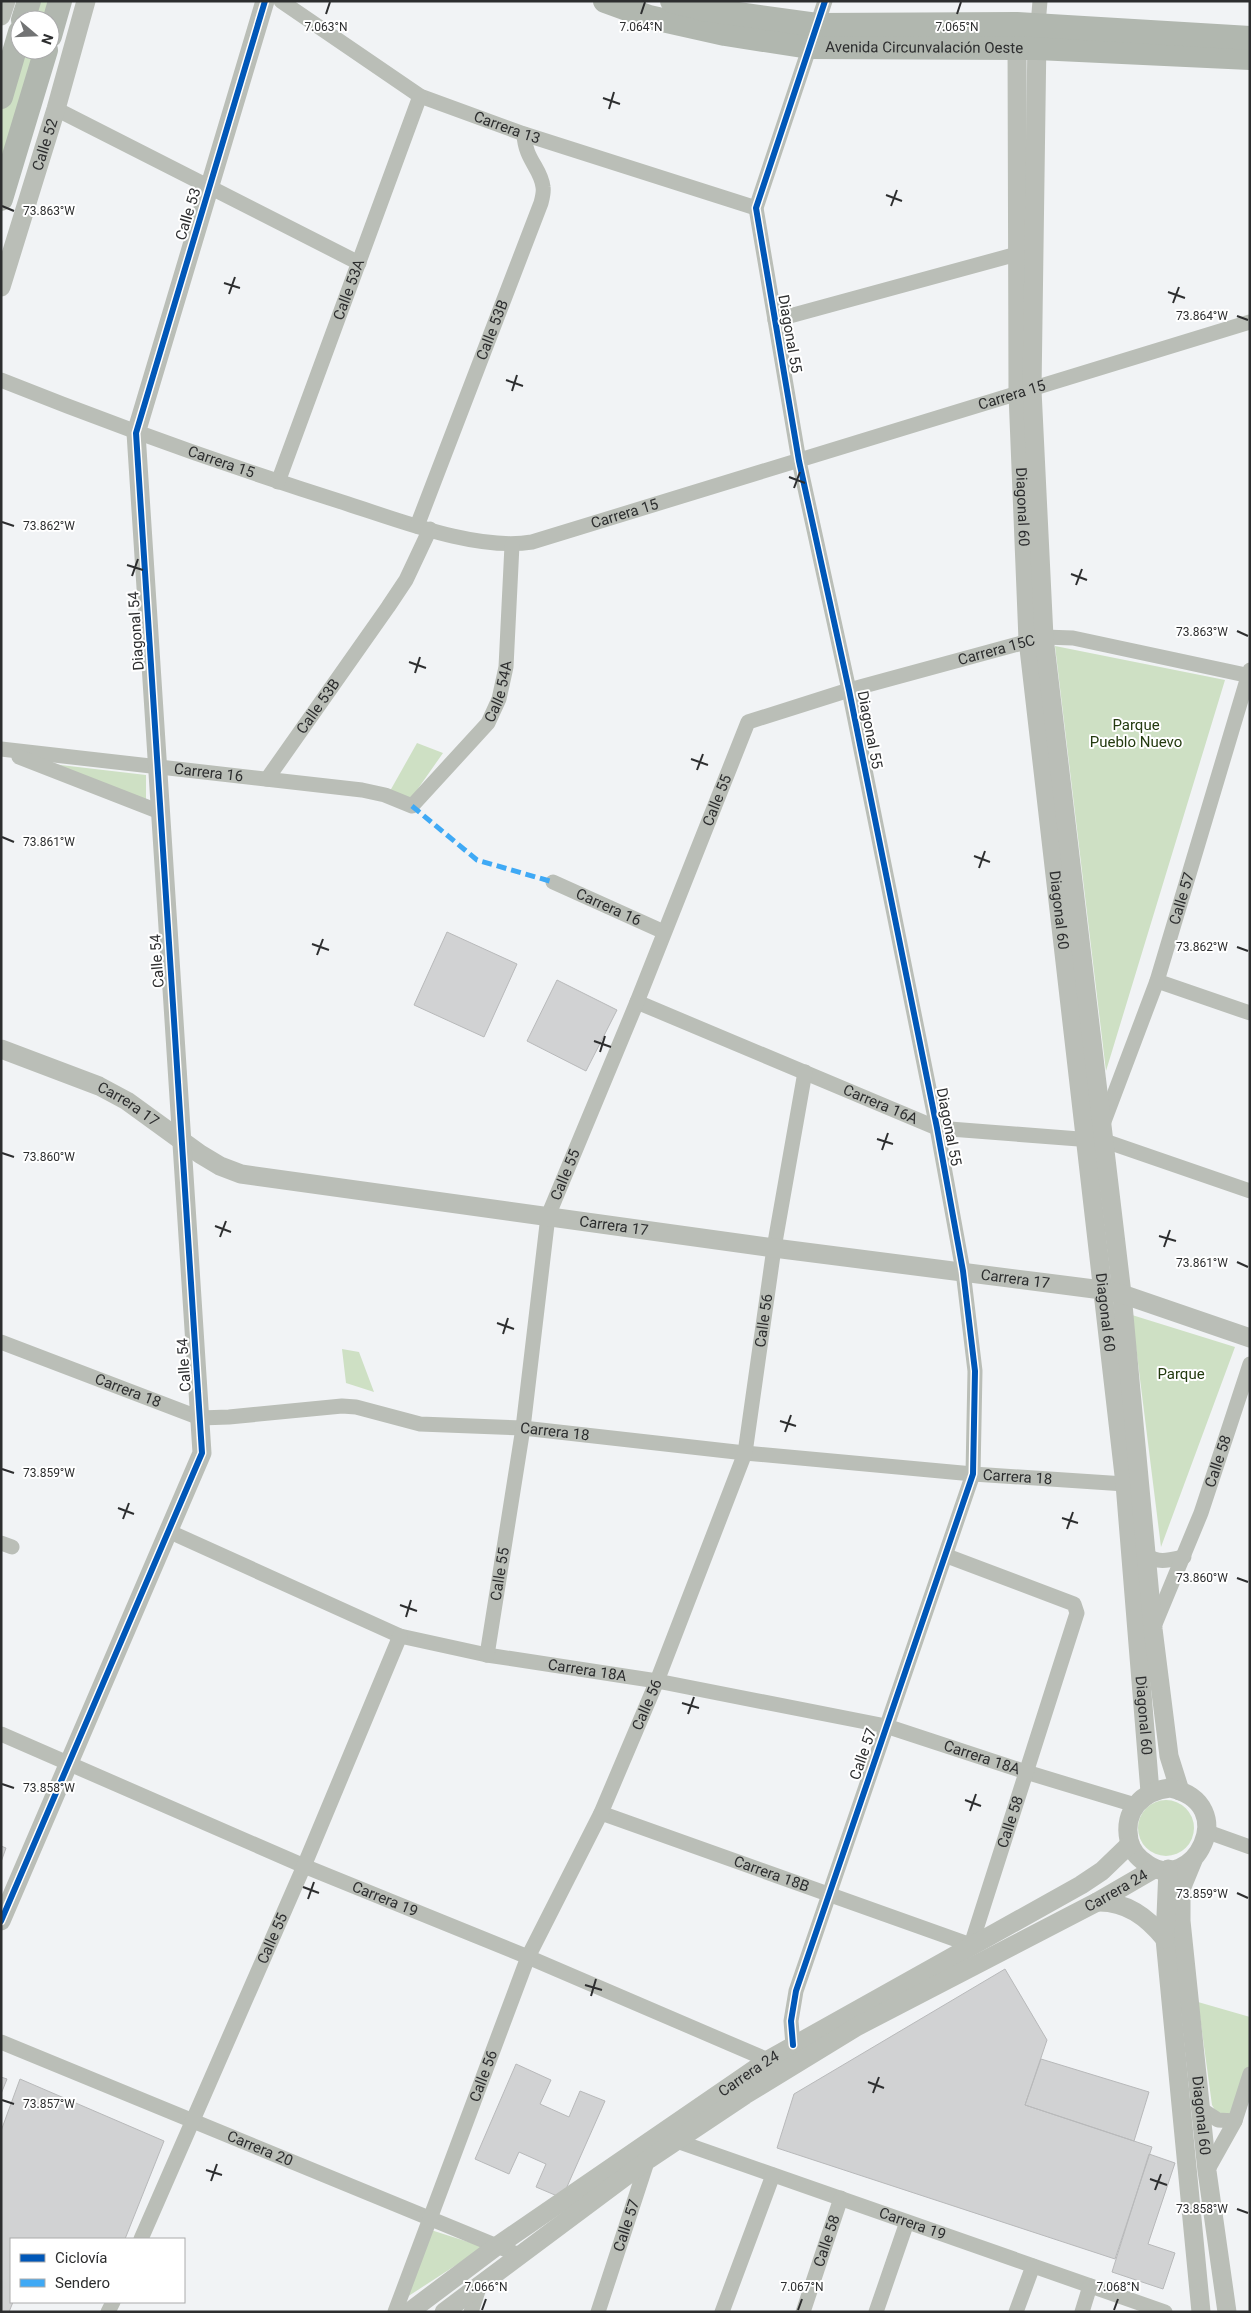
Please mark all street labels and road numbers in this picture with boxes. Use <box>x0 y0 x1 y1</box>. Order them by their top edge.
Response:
street label: Avenida Circunvalación Oeste <box>825 38 1023 57</box>
street label: Carrera 13 <box>471 107 543 148</box>
street label: Calle 52 <box>28 116 62 173</box>
street label: Calle 53 <box>172 186 204 242</box>
street label: Calle 53A <box>329 256 368 323</box>
street label: Diagonal 55 <box>774 293 806 375</box>
street label: Calle 53B <box>473 297 512 363</box>
street label: Carrera 15 <box>976 376 1048 414</box>
street label: Carrera 15 <box>185 442 257 482</box>
street label: Diagonal 60 <box>1012 467 1033 547</box>
street label: Carrera 15 <box>589 495 661 532</box>
street label: Diagonal 54 <box>124 590 148 671</box>
street label: Carrera 15C <box>956 631 1037 669</box>
street label: Calle 54A <box>481 660 515 725</box>
street label: Calle 53B <box>293 675 344 737</box>
street label: Diagonal 55 <box>854 689 886 771</box>
street label: Carrera 16 <box>173 760 244 785</box>
street label: Calle 55 <box>699 772 735 829</box>
street label: Diagonal 60 <box>1046 870 1073 950</box>
street label: Calle 57 <box>1165 870 1198 927</box>
street label: Carrera 16 <box>573 885 644 930</box>
street label: Calle 54 <box>146 933 168 988</box>
street label: Carrera 17 <box>94 1078 162 1130</box>
street label: Carrera 16A <box>840 1081 921 1128</box>
street label: Diagonal 55 <box>933 1086 965 1168</box>
street label: Calle 55 <box>547 1146 584 1203</box>
street label: Carrera 17 <box>578 1212 650 1239</box>
street label: Carrera 17 <box>980 1266 1051 1292</box>
street label: Diagonal 60 <box>1092 1272 1119 1353</box>
street label: Calle 56 <box>751 1293 776 1349</box>
street label: Calle 54 <box>173 1337 195 1392</box>
street label: Carrera 18 <box>92 1370 164 1411</box>
street label: Carrera 18 <box>519 1419 590 1444</box>
street label: Calle 58 <box>1201 1433 1235 1490</box>
street label: Carrera 18 <box>982 1466 1053 1488</box>
street label: Calle 55 <box>487 1546 513 1602</box>
street label: Carrera 18A <box>547 1655 628 1685</box>
street label: Diagonal 60 <box>1132 1675 1156 1756</box>
street label: Calle 56 <box>628 1677 666 1733</box>
street label: Calle 57 <box>846 1726 880 1782</box>
street label: Carrera 18A <box>941 1737 1023 1779</box>
street label: Calle 58 <box>994 1794 1027 1850</box>
street label: Carrera 18B <box>731 1852 812 1896</box>
street label: Carrera 24 <box>1082 1865 1151 1916</box>
street label: Carrera 19 <box>349 1878 421 1920</box>
street label: Calle 55 <box>253 1910 291 1967</box>
street label: Carrera 24 <box>715 2046 783 2100</box>
street label: Calle 56 <box>466 2048 501 2104</box>
street label: Diagonal 60 <box>1188 2075 1214 2156</box>
street label: Carrera 20 <box>224 2127 296 2170</box>
street label: Calle 57 <box>609 2197 643 2254</box>
street label: Carrera 19 <box>877 2204 948 2244</box>
street label: Calle 58 <box>810 2212 844 2269</box>

